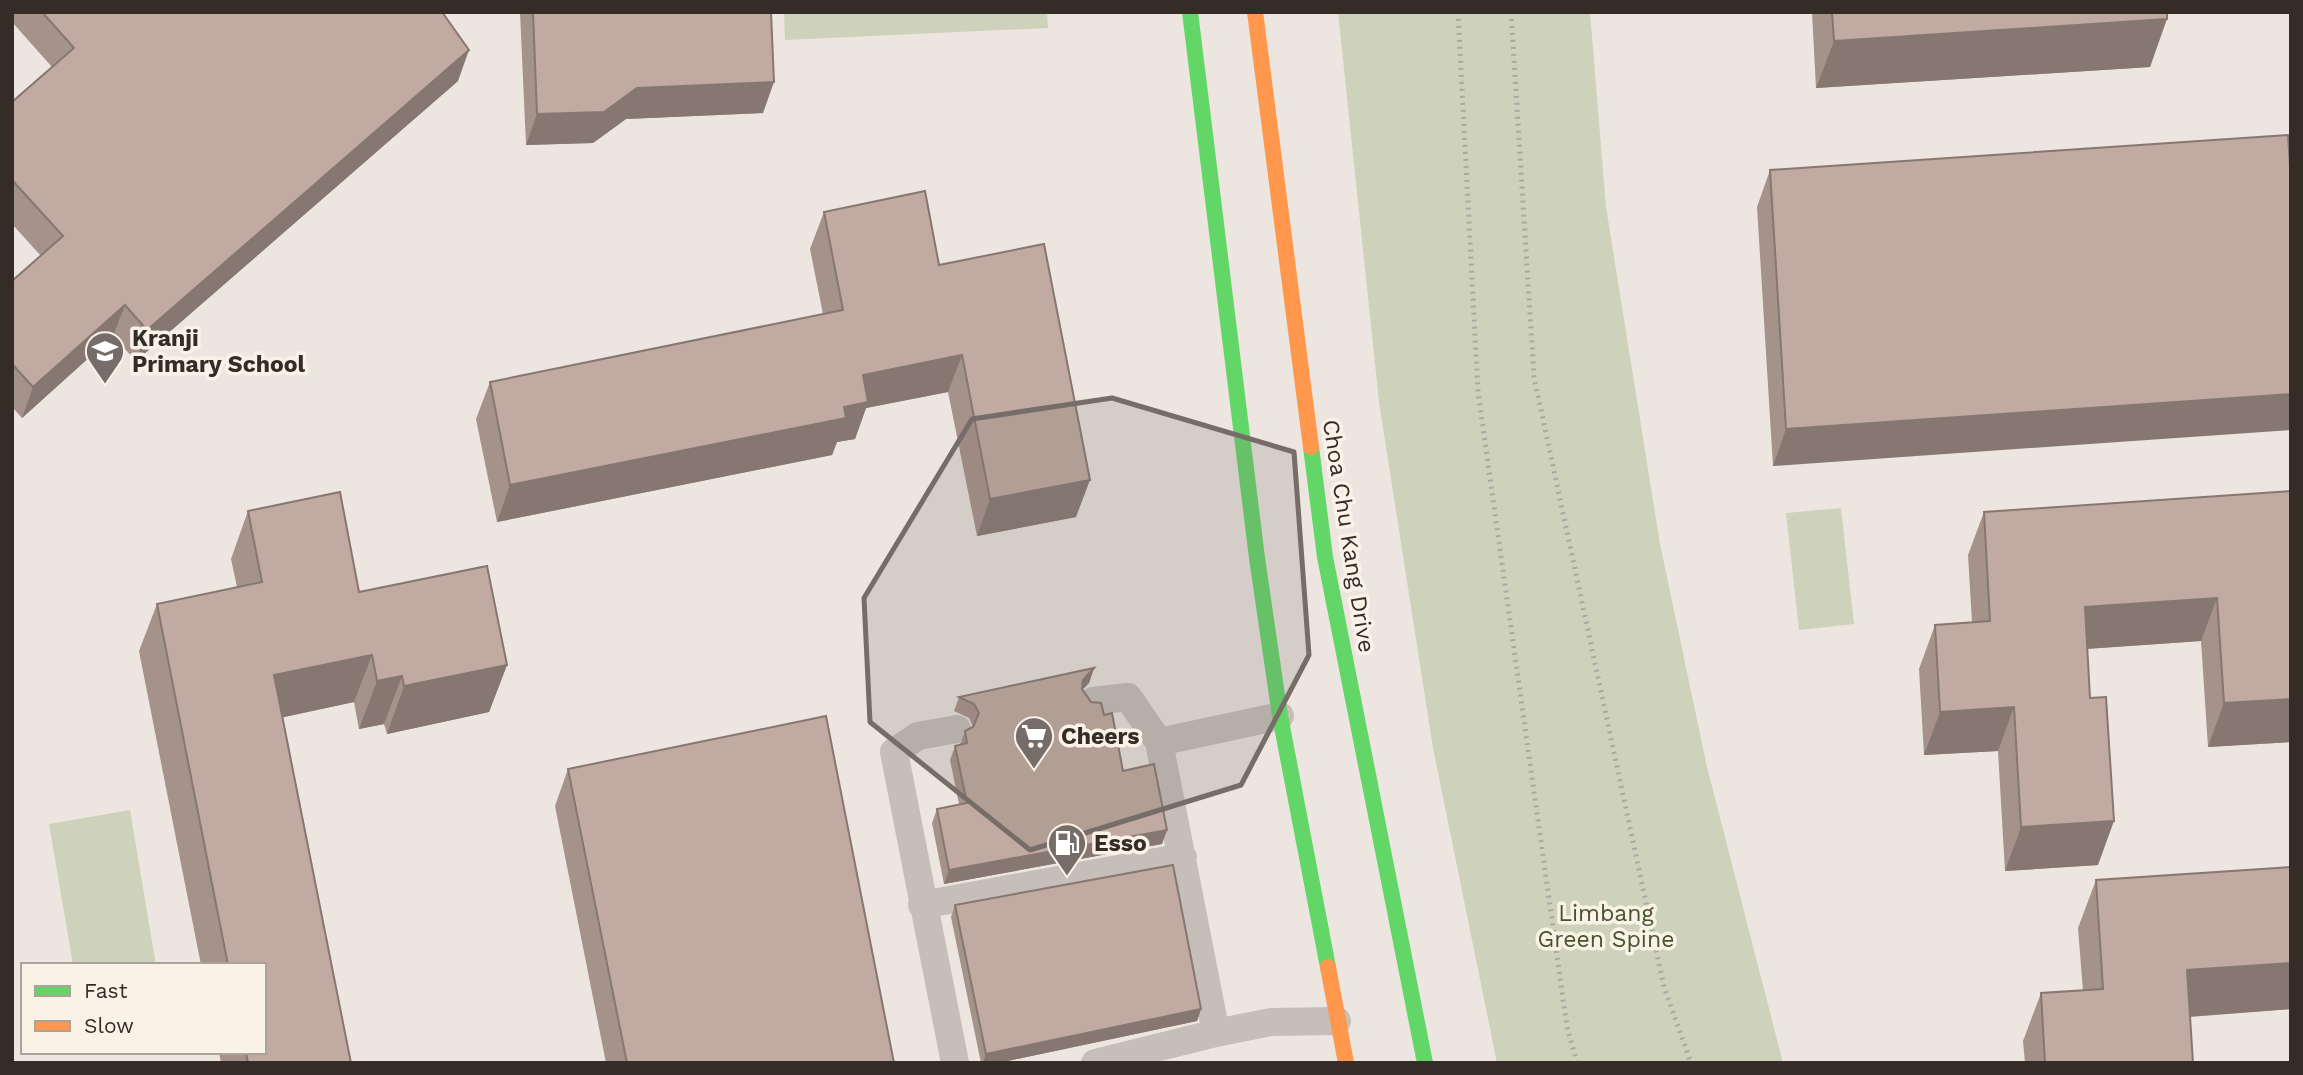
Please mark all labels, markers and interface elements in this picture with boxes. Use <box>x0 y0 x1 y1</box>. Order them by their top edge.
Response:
place label: Kranji Primary School <box>132 325 306 378</box>
school or university icon: Kranji Primary School <box>84 330 126 385</box>
street label: Choa Chu Kang Drive <box>1317 418 1380 654</box>
supermarket icon: Cheers <box>1013 715 1055 770</box>
place label: Cheers <box>1061 723 1140 750</box>
fuel station icon: Esso <box>1046 822 1088 877</box>
place label: Esso <box>1094 830 1147 857</box>
park label: Limbang Green Spine <box>1538 900 1674 953</box>
legend <box>21 963 266 1054</box>
text: Fast <box>84 978 128 1003</box>
text: Slow <box>84 1013 134 1038</box>

